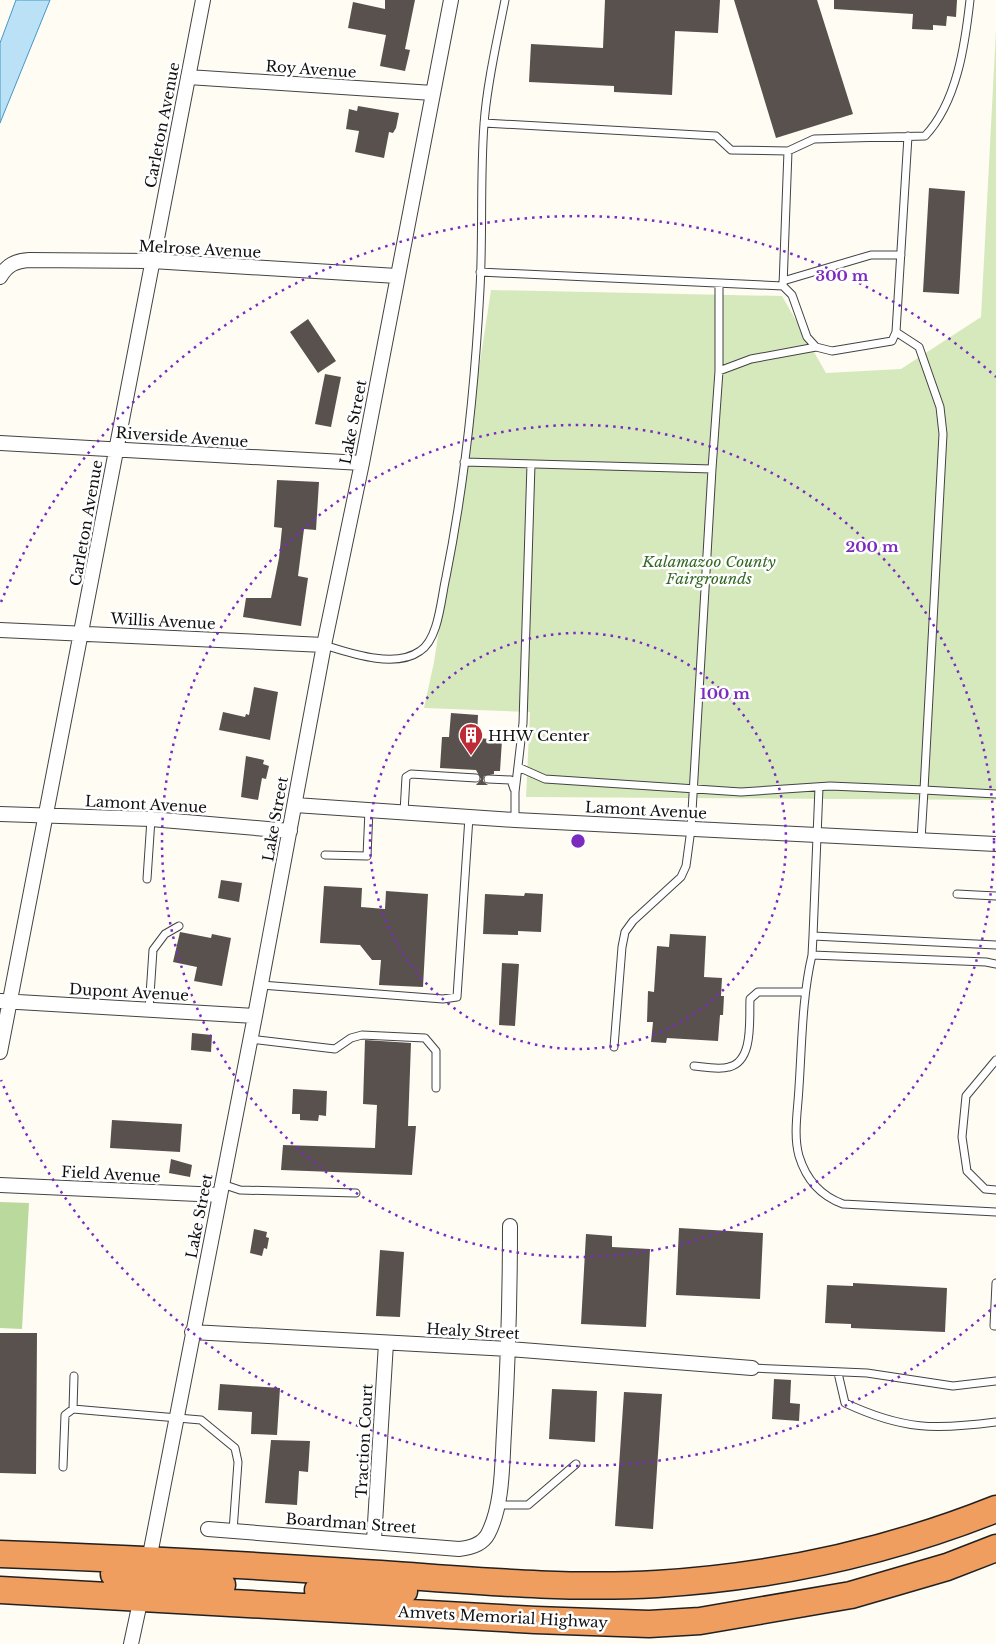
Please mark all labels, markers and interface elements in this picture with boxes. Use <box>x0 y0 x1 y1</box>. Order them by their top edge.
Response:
street label: Roy Avenue <box>265 56 357 82</box>
street label: Carleton Avenue <box>141 61 183 189</box>
street label: Melrose Avenue <box>138 236 262 262</box>
text: 300 m <box>816 266 869 285</box>
street label: Lake Street <box>335 378 371 466</box>
street label: Riverside Avenue <box>115 423 249 451</box>
street label: Carleton Avenue <box>66 459 106 587</box>
text: 200 m <box>846 537 899 556</box>
park label: Kalamazoo County Fairgrounds <box>641 552 776 588</box>
street label: Willis Avenue <box>109 609 216 633</box>
text: 100 m <box>700 684 750 703</box>
building icon: HHW Center <box>458 722 484 756</box>
place label: HHW Center <box>488 726 590 745</box>
street label: Lake Street <box>258 775 292 863</box>
street label: Lamont Avenue <box>85 791 207 817</box>
street label: Lamont Avenue <box>585 797 707 823</box>
centre of rings <box>569 832 587 850</box>
street label: Dupont Avenue <box>69 979 189 1005</box>
street label: Field Avenue <box>61 1162 161 1186</box>
street label: Lake Street <box>181 1172 217 1260</box>
street label: Healy Street <box>426 1319 521 1343</box>
street label: Traction Court <box>352 1383 376 1499</box>
street label: Boardman Street <box>285 1509 417 1537</box>
street label: Amvets Memorial Highway <box>397 1602 609 1632</box>

